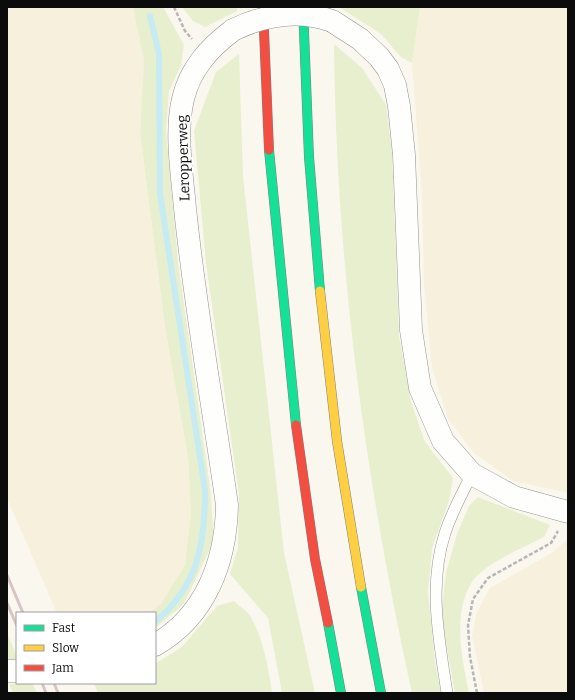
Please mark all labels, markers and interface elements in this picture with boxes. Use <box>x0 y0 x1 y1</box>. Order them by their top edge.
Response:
street label: Leropperweg <box>173 114 193 201</box>
legend <box>16 612 156 684</box>
text: Fast <box>52 621 76 635</box>
text: Slow <box>52 641 79 655</box>
text: Jam <box>51 661 74 675</box>

